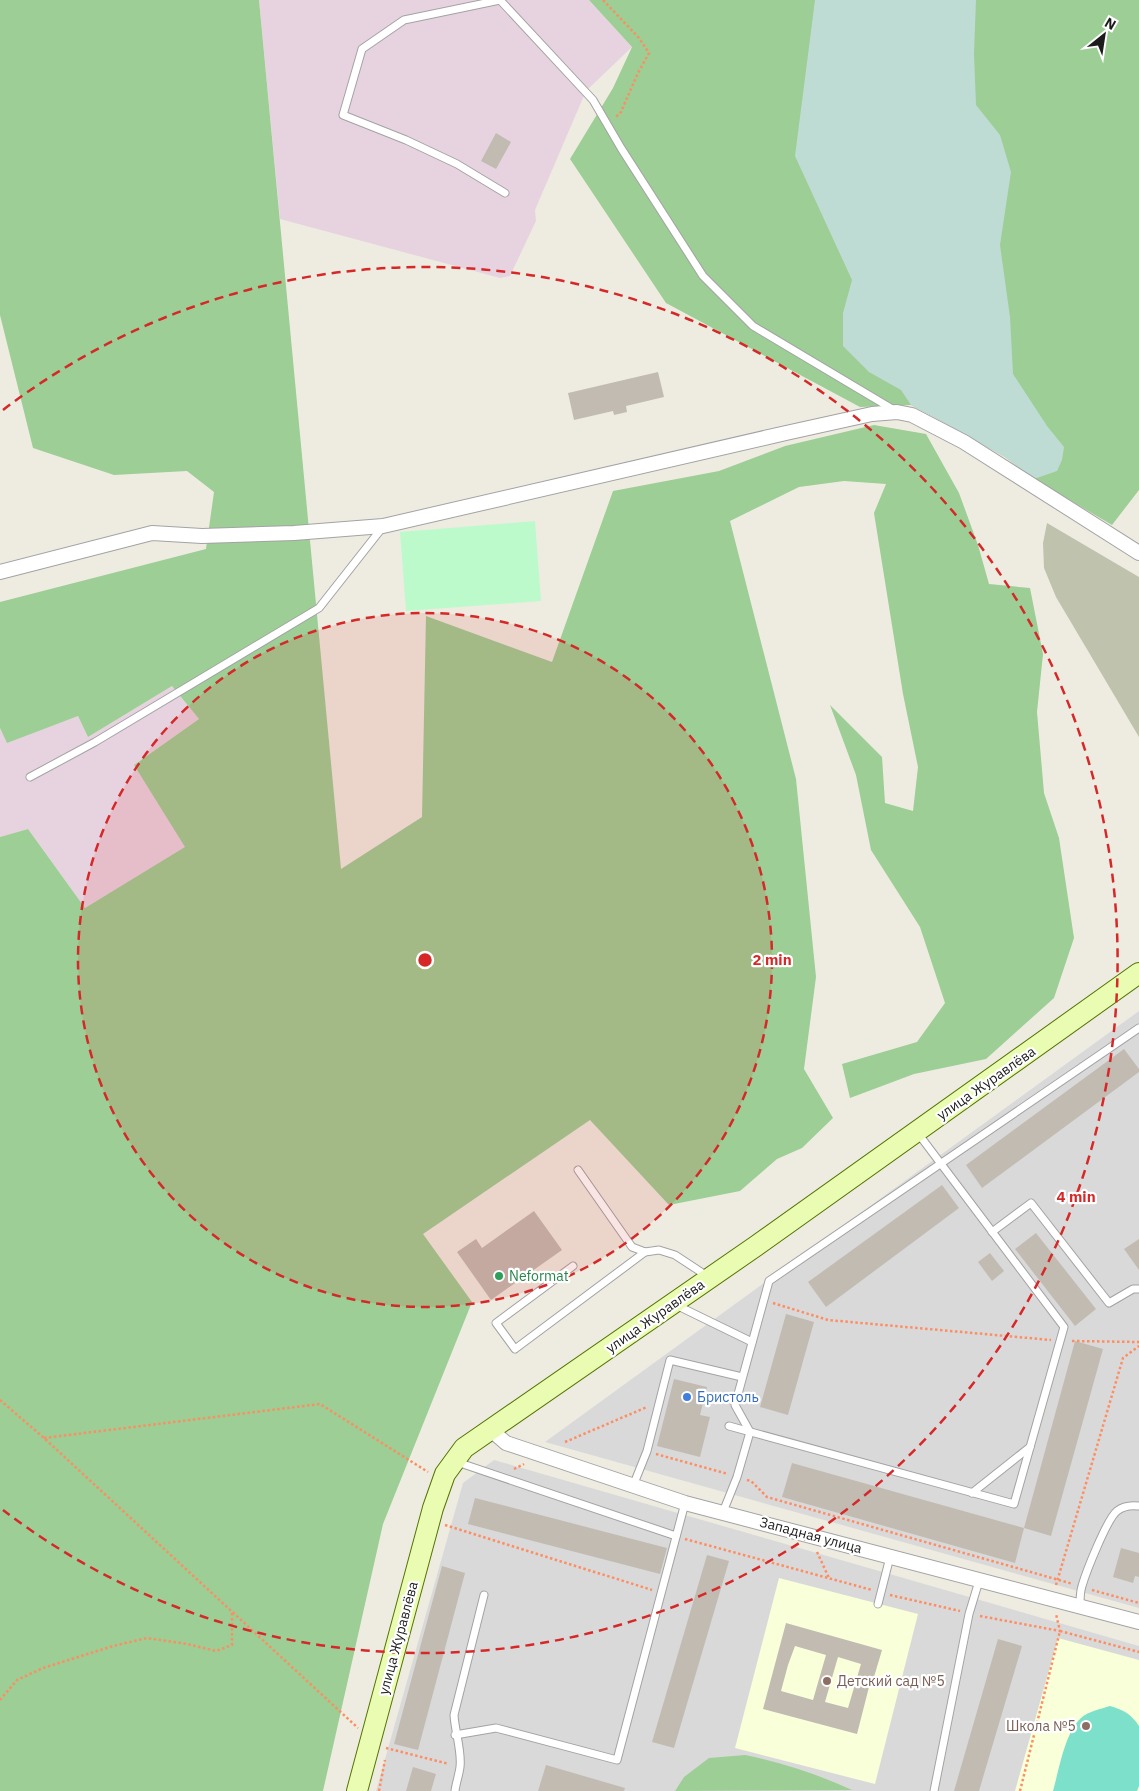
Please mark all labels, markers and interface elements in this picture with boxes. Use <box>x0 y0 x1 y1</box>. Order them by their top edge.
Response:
north arrow <box>1079 10 1129 60</box>
text: N <box>1102 13 1119 34</box>
text: 2 min <box>752 950 792 969</box>
centre of rings <box>416 951 434 969</box>
street label: улица Журавлёва <box>933 1042 1039 1124</box>
text: 4 min <box>1056 1187 1096 1206</box>
place label: Neformat <box>509 1267 569 1285</box>
marker: Neformat <box>493 1270 505 1282</box>
street label: улица Журавлёва <box>602 1275 708 1357</box>
place label: Бристоль <box>697 1388 759 1406</box>
marker: Бристоль <box>681 1391 693 1403</box>
street label: Западная улица <box>758 1513 865 1557</box>
street label: улица Журавлёва <box>374 1579 422 1697</box>
place label: Детский сад №5 <box>837 1672 945 1690</box>
marker: Детский сад №5 <box>821 1675 833 1687</box>
place label: Школа №5 <box>1006 1717 1076 1735</box>
marker: Школа №5 <box>1080 1720 1092 1732</box>

